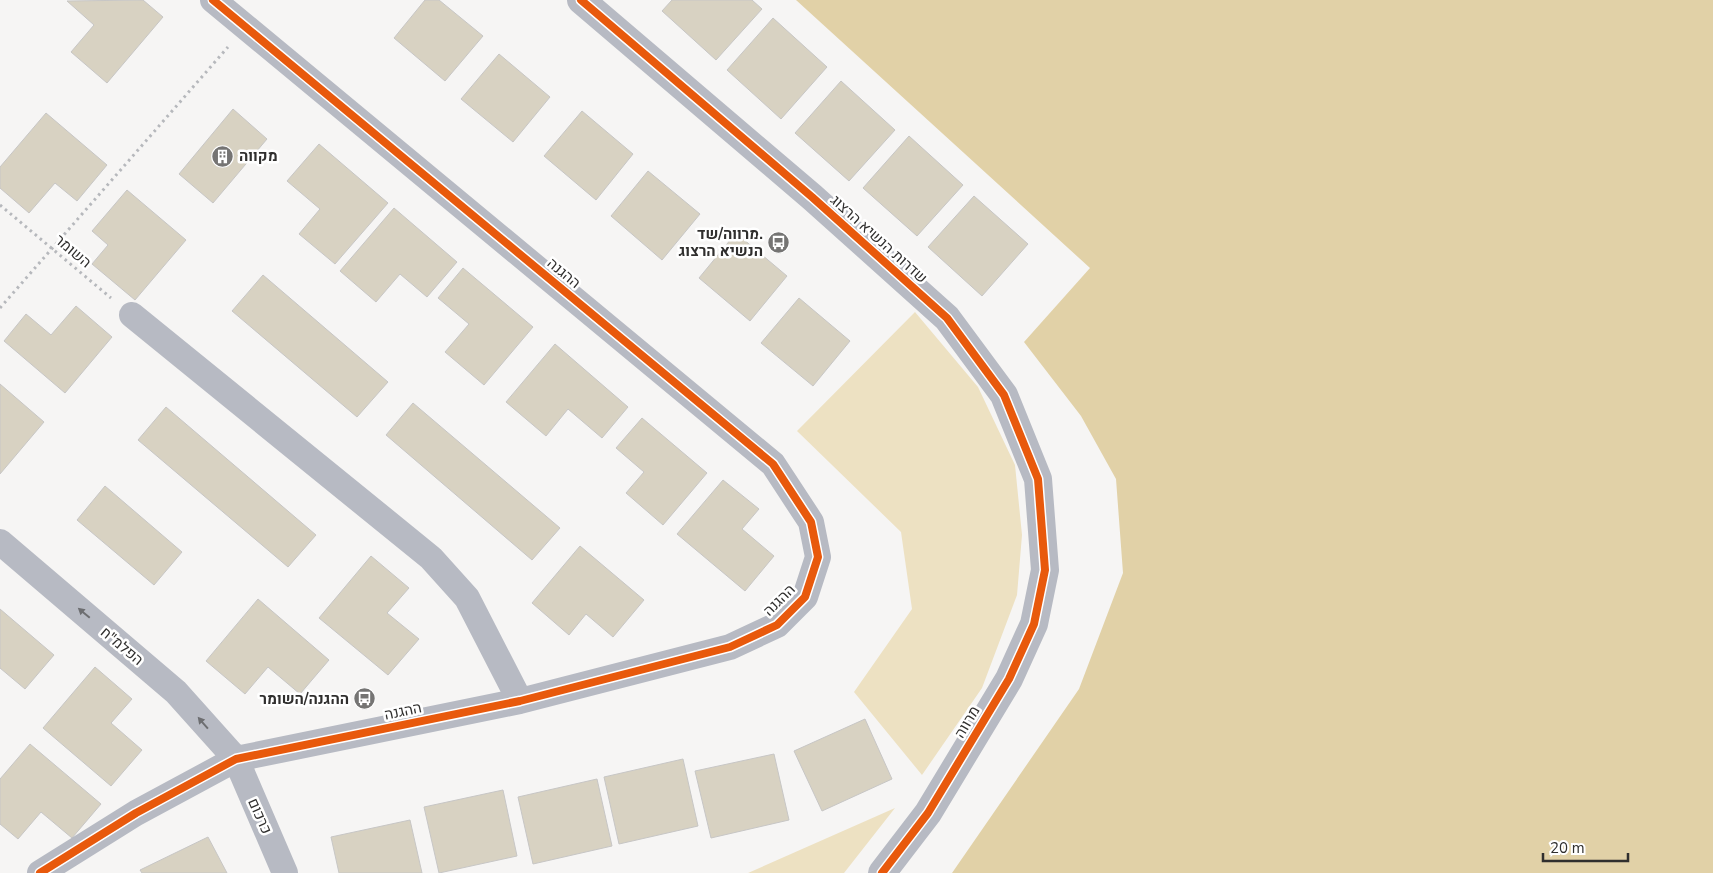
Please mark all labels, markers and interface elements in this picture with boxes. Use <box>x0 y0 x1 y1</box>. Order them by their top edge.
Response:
building icon: מקווה <box>211 144 235 168</box>
place label: מקווה <box>239 146 278 166</box>
street label: שדרות הנשיא הרצוג <box>826 190 932 288</box>
place label: מרווה/שד. הנשיא הרצוג <box>679 224 763 261</box>
street label: השומר <box>50 230 96 272</box>
bus stop icon: מרווה/שד. הנשיא הרצוג <box>767 231 791 255</box>
street label: ההגנה <box>543 253 585 293</box>
street label: ההגנה <box>759 580 799 620</box>
one-way arrow <box>77 608 90 619</box>
street label: הפלמ"ח <box>96 622 148 670</box>
bus stop icon: ההגנה/השומר <box>353 687 377 711</box>
place label: ההגנה/השומר <box>260 689 349 709</box>
street label: ההגנה <box>382 697 424 725</box>
street label: מרווה <box>950 702 984 742</box>
one-way arrow <box>198 716 209 729</box>
street label: כרכום <box>243 795 277 837</box>
scale bar <box>1543 830 1628 862</box>
text: 20 m <box>1550 838 1585 858</box>

